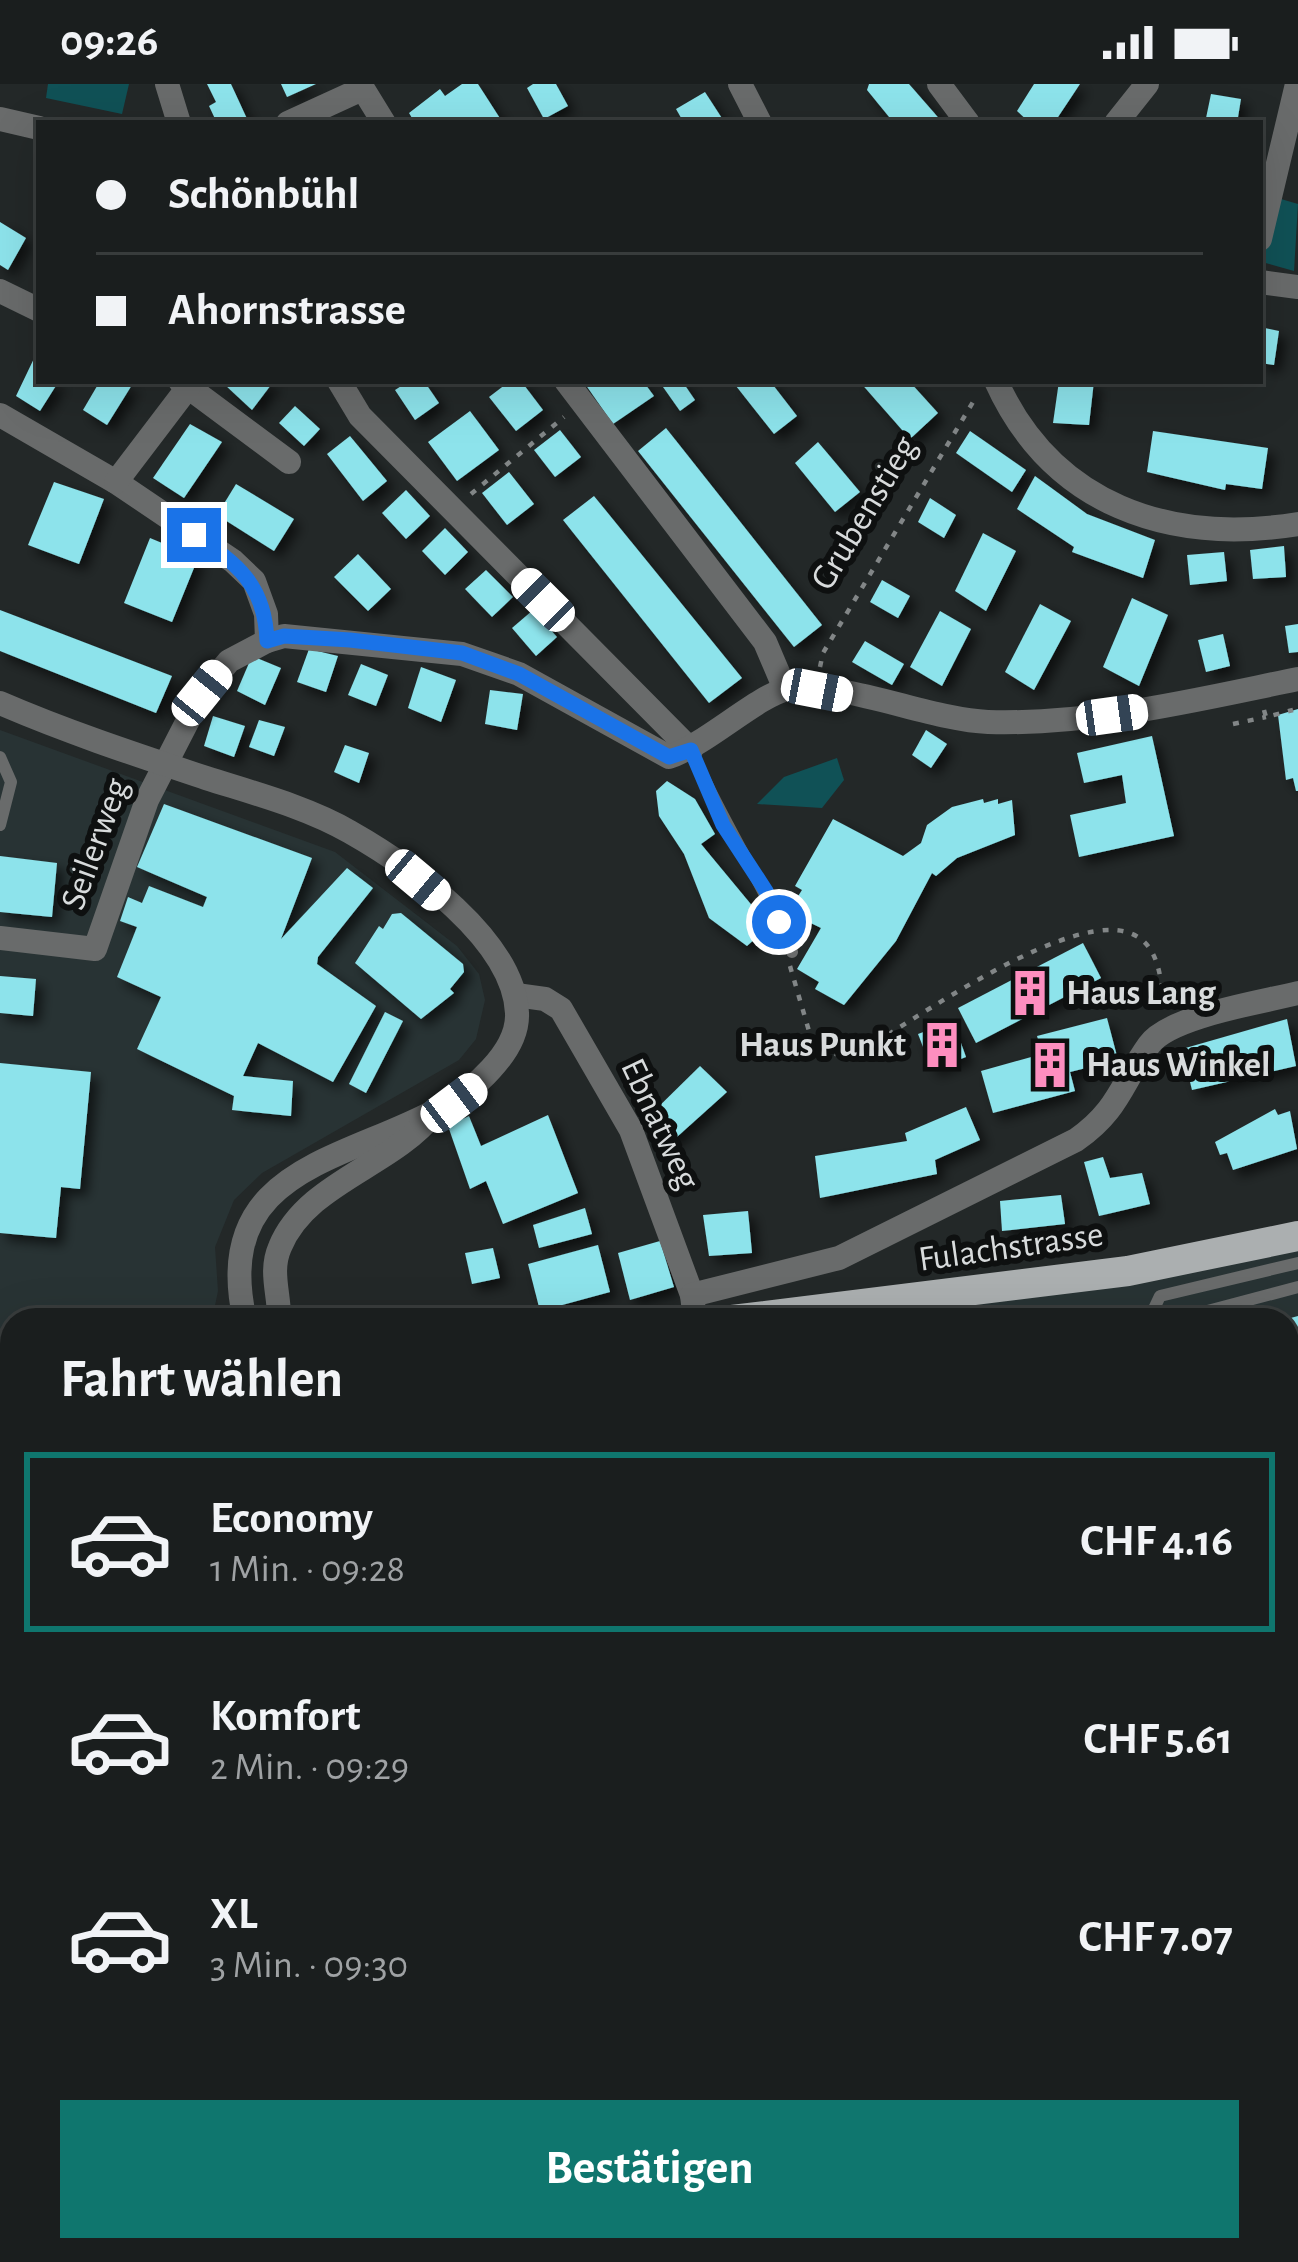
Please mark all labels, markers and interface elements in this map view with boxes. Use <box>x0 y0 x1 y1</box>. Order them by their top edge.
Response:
text: 09:26 <box>60 19 158 64</box>
text: Schönbühl <box>168 172 359 217</box>
text: Ahornstrasse <box>168 288 406 333</box>
street label: Grubenstieg <box>804 430 924 596</box>
route end <box>167 508 221 562</box>
car <box>505 562 581 638</box>
car <box>165 654 239 732</box>
car <box>778 665 856 715</box>
car <box>1074 692 1150 738</box>
street label: Seilerweg <box>55 773 135 914</box>
car <box>379 843 457 917</box>
route start <box>752 895 806 949</box>
building icon: Haus Lang <box>1005 968 1055 1018</box>
place label: Haus Lang <box>1066 975 1217 1011</box>
building icon: Haus Punkt <box>917 1020 967 1070</box>
place label: Haus Punkt <box>739 1027 906 1063</box>
building icon: Haus Winkel <box>1025 1040 1075 1090</box>
place label: Haus Winkel <box>1086 1047 1270 1083</box>
street label: Ebnatweg <box>614 1053 706 1195</box>
car <box>414 1067 494 1139</box>
street label: Fulachstrasse <box>916 1216 1106 1278</box>
text: Fahrt wählen <box>60 1353 343 1407</box>
icon: car <box>66 1488 174 1596</box>
text: Economy <box>210 1496 373 1541</box>
text: CHF 4.16 <box>1080 1519 1233 1564</box>
text: 1 Min. · 09:28 <box>210 1550 405 1589</box>
icon: car <box>66 1686 174 1794</box>
text: Komfort <box>210 1694 360 1739</box>
text: CHF 5.61 <box>1083 1717 1233 1762</box>
text: 2 Min. · 09:29 <box>210 1748 409 1787</box>
icon: car <box>66 1884 174 1992</box>
text: XL <box>210 1892 258 1937</box>
text: CHF 7.07 <box>1078 1915 1233 1960</box>
text: 3 Min. · 09:30 <box>210 1946 408 1985</box>
button: Bestätigen <box>60 2100 1239 2238</box>

